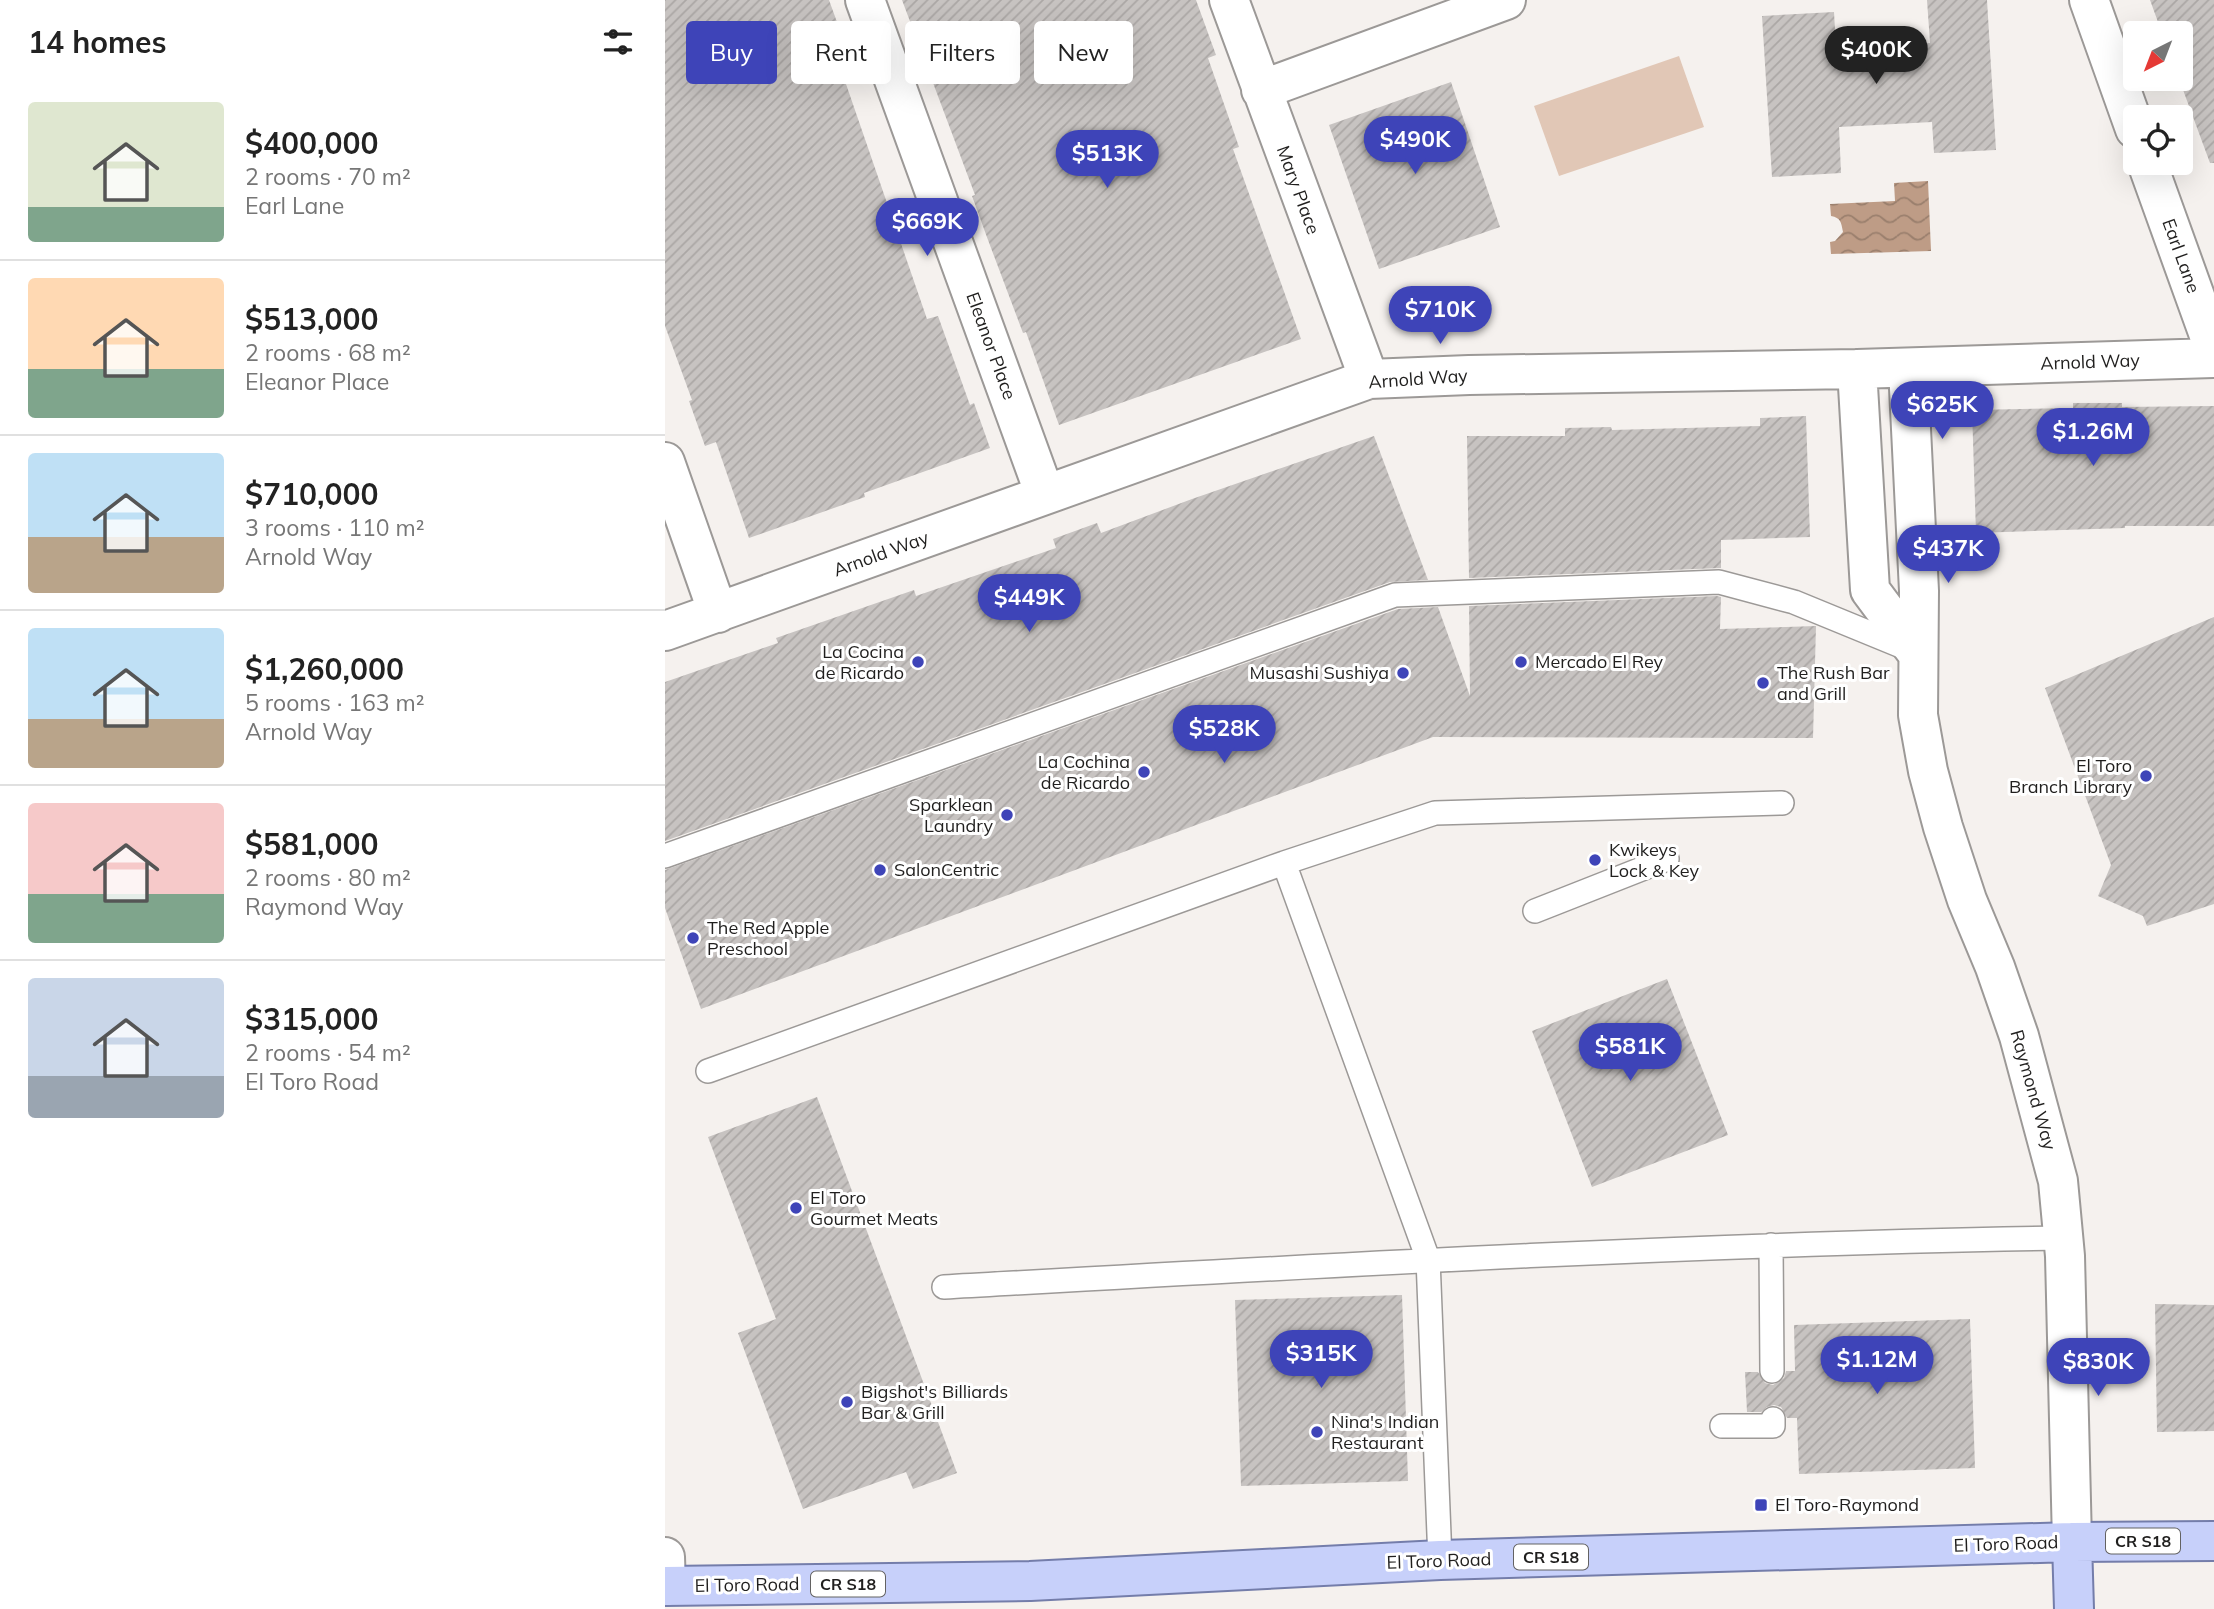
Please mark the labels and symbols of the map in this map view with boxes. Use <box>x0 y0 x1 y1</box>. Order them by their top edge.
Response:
north arrow <box>2123 21 2193 91</box>
pin: $400K <box>1827 27 1925 86</box>
pin: $490K <box>1366 116 1464 176</box>
pin: $513K <box>1058 130 1156 190</box>
street label: Mary Place <box>1272 142 1325 237</box>
pin: $669K <box>878 198 976 258</box>
street label: Earl Lane <box>2157 215 2206 296</box>
pin: $710K <box>1391 286 1489 346</box>
street label: Eleanor Place <box>961 289 1022 403</box>
street label: Arnold Way <box>2040 348 2141 375</box>
street label: Arnold Way <box>1367 364 1469 393</box>
pin: $625K <box>1893 382 1991 441</box>
pin: $1.26M <box>2036 408 2150 468</box>
street label: Arnold Way <box>830 526 932 581</box>
pin: $437K <box>1899 526 1997 585</box>
pin: $449K <box>980 574 1078 634</box>
place label: La Cocina de Ricardo <box>815 640 904 684</box>
place label: Mercado El Rey <box>1535 650 1664 673</box>
marker: La Cocina de Ricardo <box>910 654 926 670</box>
marker: Mercado El Rey <box>1513 654 1529 670</box>
place label: Musashi Sushiya <box>1249 661 1389 684</box>
place label: The Rush Bar and Grill <box>1777 661 1890 705</box>
marker: Musashi Sushiya <box>1395 665 1411 681</box>
marker: The Rush Bar and Grill <box>1755 675 1771 691</box>
pin: $528K <box>1175 706 1273 765</box>
place label: La Cochina de Ricardo <box>1038 750 1130 794</box>
place label: El Toro Branch Library <box>2009 754 2132 798</box>
marker: La Cochina de Ricardo <box>1136 764 1152 780</box>
marker: El Toro Branch Library <box>2138 768 2154 784</box>
place label: Sparklean Laundry <box>909 793 993 837</box>
marker: Sparklean Laundry <box>999 807 1015 823</box>
place label: Kwikeys Lock & Key <box>1609 838 1700 882</box>
marker: Kwikeys Lock & Key <box>1587 852 1603 868</box>
place label: SalonCentric <box>894 858 999 881</box>
marker: SalonCentric <box>872 862 888 878</box>
place label: The Red Apple Preschool <box>707 916 829 960</box>
marker: The Red Apple Preschool <box>685 930 701 946</box>
pin: $581K <box>1581 1024 1679 1083</box>
street label: Raymond Way <box>2005 1027 2062 1153</box>
place label: El Toro Gourmet Meats <box>810 1186 938 1230</box>
marker: El Toro Gourmet Meats <box>788 1200 804 1216</box>
pin: $315K <box>1272 1330 1370 1390</box>
pin: $1.12M <box>1820 1336 1934 1396</box>
pin: $830K <box>2049 1338 2147 1398</box>
place label: Bigshot's Billiards Bar & Grill <box>861 1380 1008 1424</box>
marker: Bigshot's Billiards Bar & Grill <box>839 1394 855 1410</box>
place label: Nina's Indian Restaurant <box>1331 1410 1439 1454</box>
marker: Nina's Indian Restaurant <box>1309 1424 1325 1440</box>
place label: El Toro-Raymond <box>1775 1493 1919 1516</box>
marker: El Toro-Raymond <box>1753 1497 1769 1513</box>
road number: CR S18 <box>2106 1528 2180 1554</box>
street label: El Toro Road <box>1953 1530 2059 1557</box>
road number: CR S18 <box>1514 1544 1588 1569</box>
street label: El Toro Road <box>1386 1547 1492 1574</box>
street label: El Toro Road <box>694 1572 800 1597</box>
road number: CR S18 <box>811 1572 885 1596</box>

